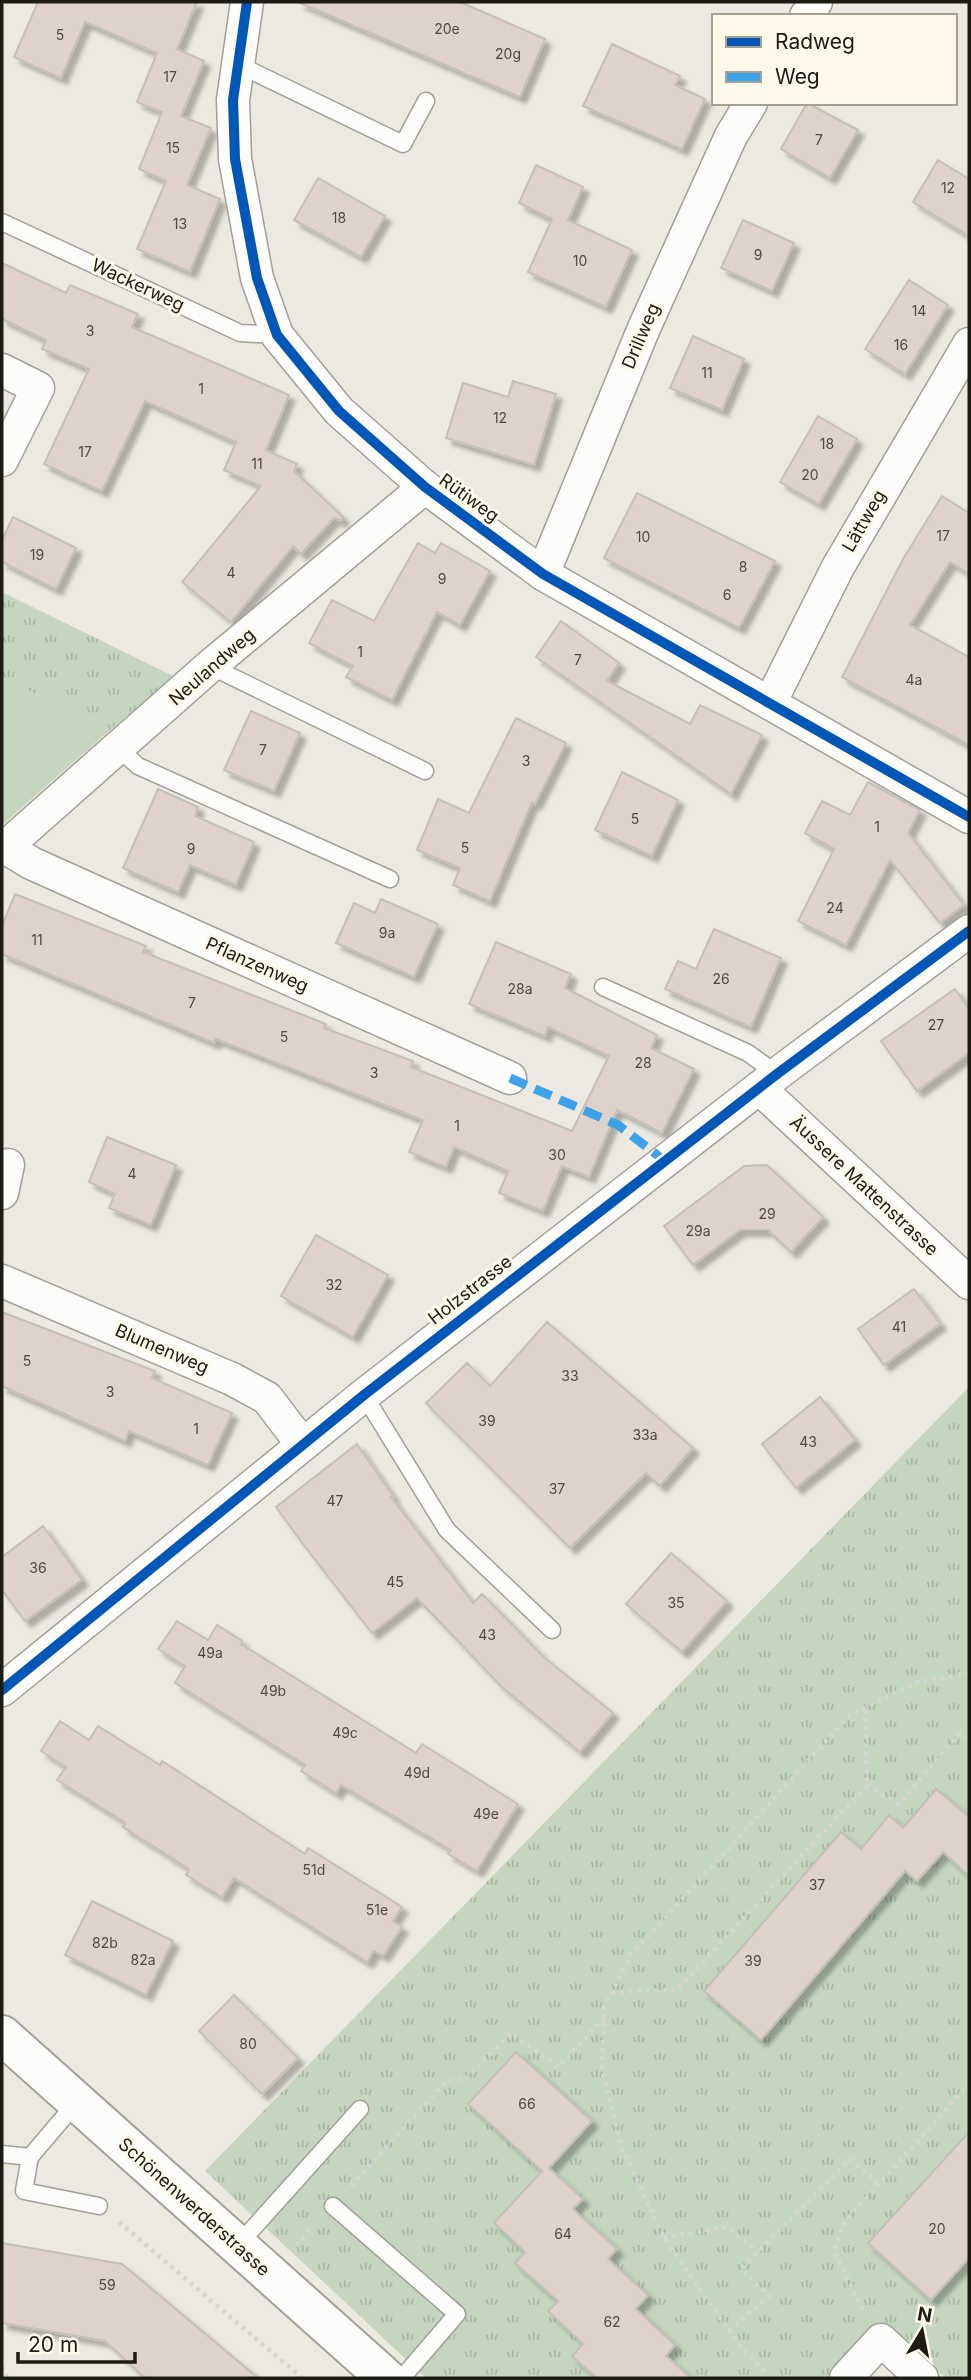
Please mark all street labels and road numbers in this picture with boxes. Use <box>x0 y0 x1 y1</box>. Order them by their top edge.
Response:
street label: Wackerweg <box>88 254 188 315</box>
street label: Drillweg <box>617 300 664 372</box>
street label: Rütiweg <box>435 469 503 526</box>
street label: Lättweg <box>838 486 890 555</box>
street label: Neulandweg <box>164 624 259 710</box>
street label: Pflanzenweg <box>203 933 312 997</box>
street label: Äussere Mattenstrasse <box>786 1111 944 1260</box>
street label: Holzstrasse <box>424 1250 516 1329</box>
street label: Blumenweg <box>112 1319 212 1378</box>
street label: Schönenwerderstrasse <box>114 2133 274 2280</box>

